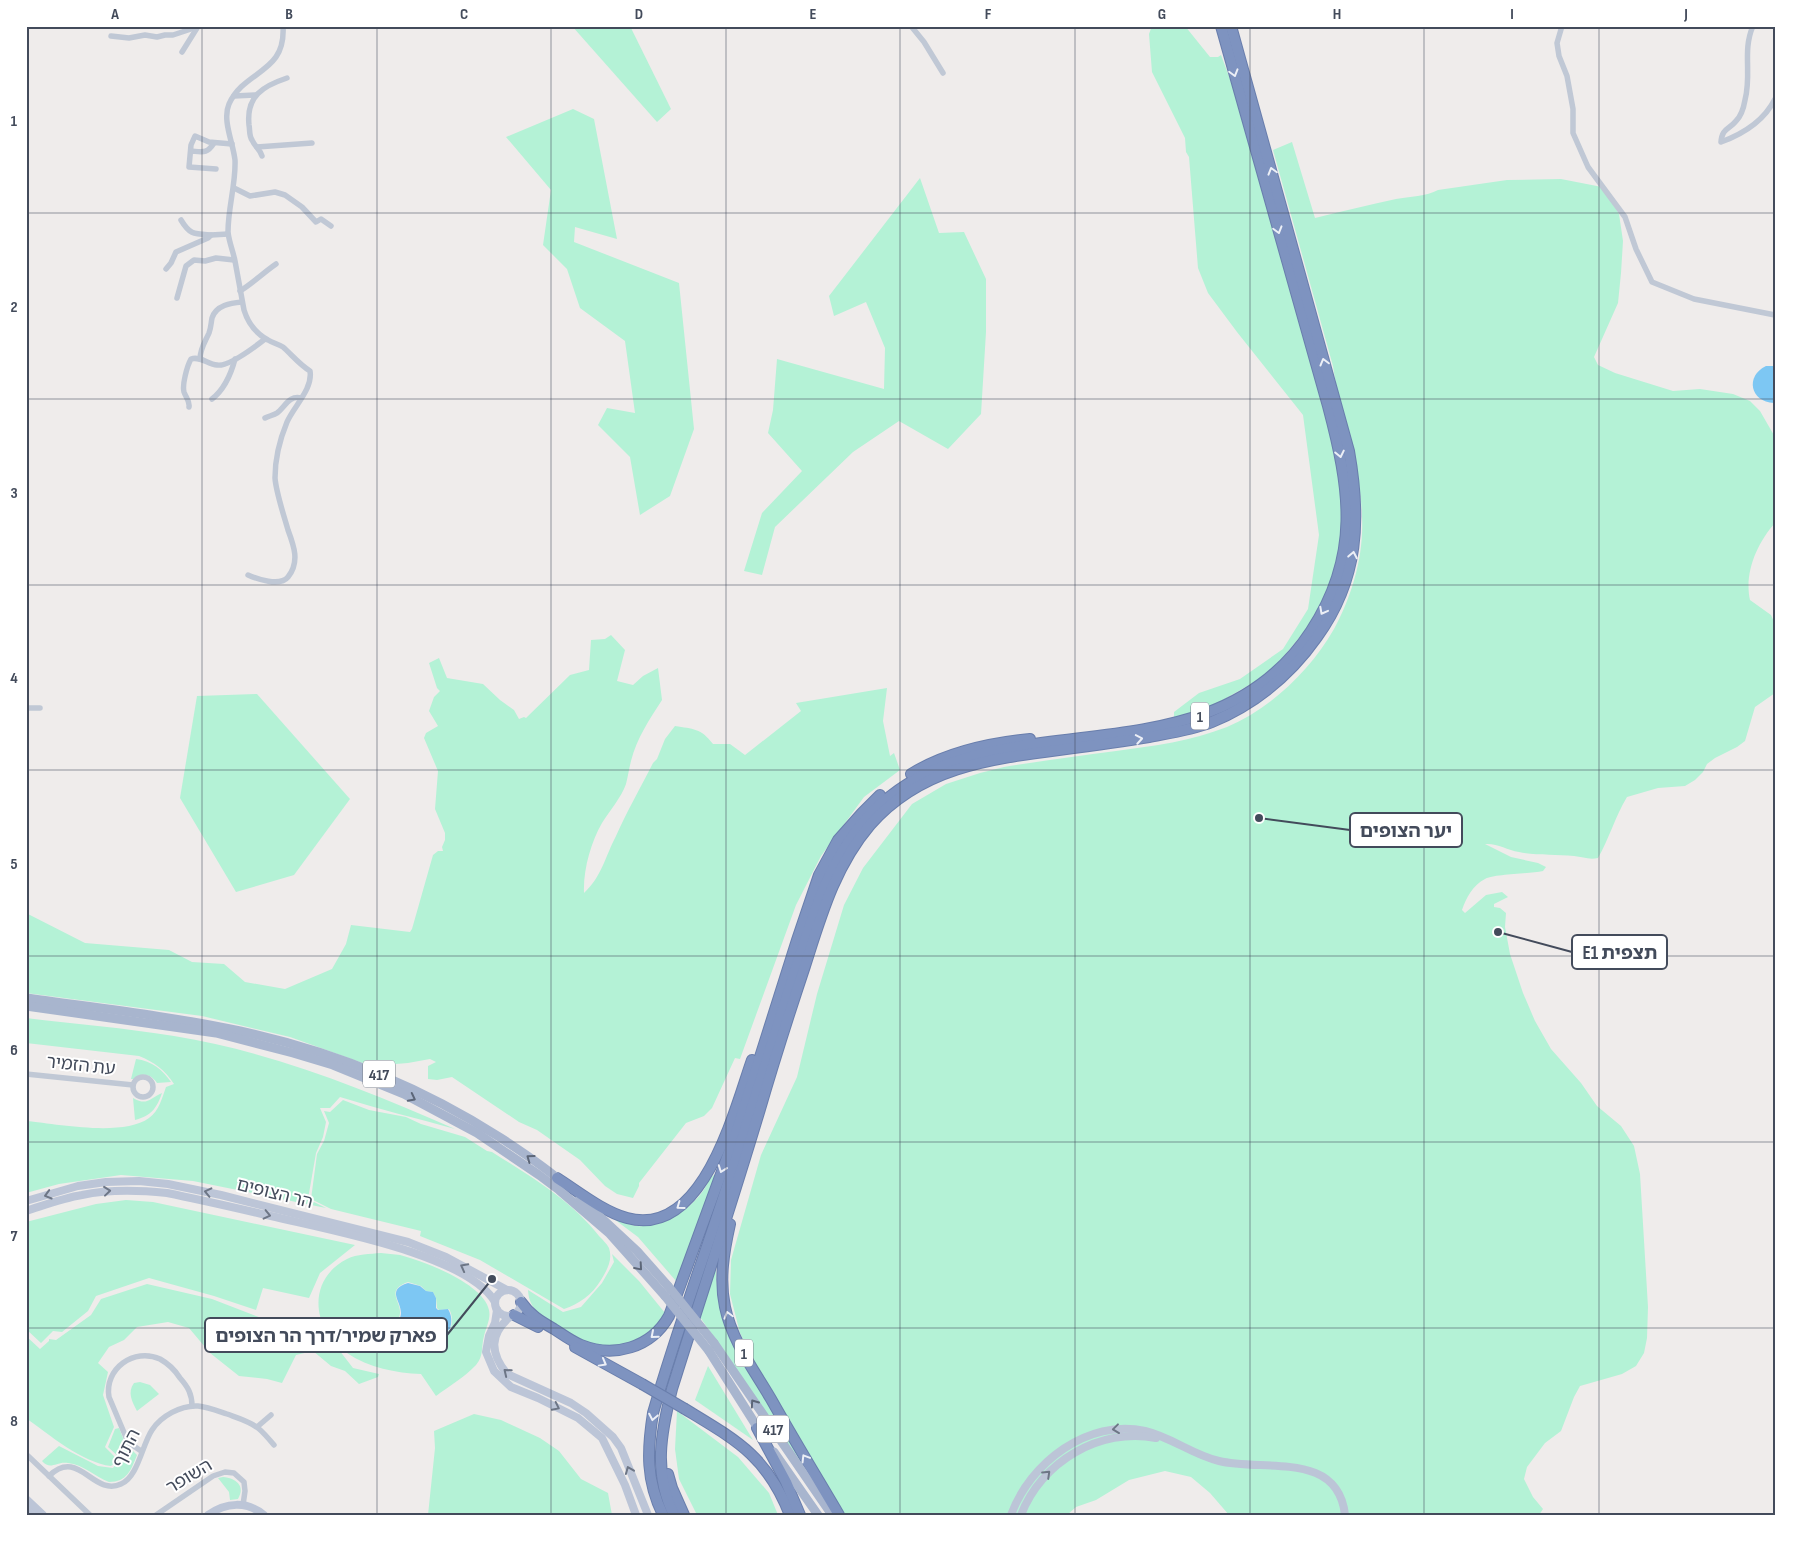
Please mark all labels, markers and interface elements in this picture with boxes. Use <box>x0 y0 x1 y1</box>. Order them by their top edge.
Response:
text: A <box>110 5 119 24</box>
text: B <box>285 5 293 24</box>
text: C <box>460 5 468 24</box>
text: D <box>635 5 643 24</box>
text: E <box>810 5 817 24</box>
text: F <box>985 5 992 24</box>
text: G <box>1158 5 1166 24</box>
text: H <box>1333 5 1341 24</box>
text: I <box>1510 5 1514 24</box>
text: J <box>1683 5 1688 24</box>
one-way arrow <box>1229 69 1239 77</box>
text: 1 <box>11 112 18 131</box>
one-way arrow <box>1267 167 1278 176</box>
one-way arrow <box>1272 225 1283 234</box>
text: 2 <box>10 298 18 317</box>
one-way arrow <box>1320 358 1330 366</box>
one-way arrow <box>1334 449 1345 458</box>
text: 3 <box>10 484 18 503</box>
one-way arrow <box>1347 550 1357 559</box>
one-way arrow <box>1319 606 1329 615</box>
text: 4 <box>10 669 18 688</box>
road number: 1 <box>1191 702 1209 729</box>
one-way arrow <box>1135 734 1143 744</box>
callout: יער הצופים <box>1350 813 1462 847</box>
text: יער הצופים <box>1360 820 1452 843</box>
text: 5 <box>10 855 18 874</box>
callout: E1 תצפית <box>1572 935 1667 969</box>
text: E1 תצפית <box>1583 942 1657 965</box>
text: 6 <box>10 1041 18 1060</box>
street label: עת הזמיר <box>45 1051 117 1080</box>
road number: 417 <box>363 1060 395 1088</box>
one-way arrow <box>407 1092 416 1102</box>
one-way arrow <box>526 1155 536 1164</box>
one-way arrow <box>718 1165 728 1173</box>
street label: הר הצופים <box>235 1174 315 1213</box>
one-way arrow <box>104 1186 112 1197</box>
one-way arrow <box>204 1187 213 1198</box>
one-way arrow <box>45 1189 53 1199</box>
one-way arrow <box>676 1200 686 1209</box>
one-way arrow <box>263 1210 271 1220</box>
text: 7 <box>11 1227 18 1246</box>
one-way arrow <box>634 1261 643 1270</box>
one-way arrow <box>461 1263 470 1273</box>
one-way arrow <box>723 1312 733 1320</box>
callout: פארק שמיר/דרך הר הצופים <box>205 1318 447 1352</box>
text: פארק שמיר/דרך הר הצופים <box>215 1325 437 1348</box>
one-way arrow <box>651 1329 660 1338</box>
road number: 1 <box>735 1340 753 1366</box>
one-way arrow <box>598 1357 607 1367</box>
one-way arrow <box>504 1368 513 1377</box>
one-way arrow <box>751 1399 760 1408</box>
one-way arrow <box>551 1401 560 1411</box>
text: 8 <box>10 1412 18 1431</box>
one-way arrow <box>648 1413 658 1422</box>
road number: 417 <box>757 1416 789 1442</box>
one-way arrow <box>1112 1423 1120 1434</box>
street label: התוף <box>108 1426 145 1471</box>
one-way arrow <box>801 1454 811 1463</box>
street label: השופר <box>163 1455 216 1498</box>
one-way arrow <box>625 1466 635 1475</box>
one-way arrow <box>1041 1471 1050 1480</box>

